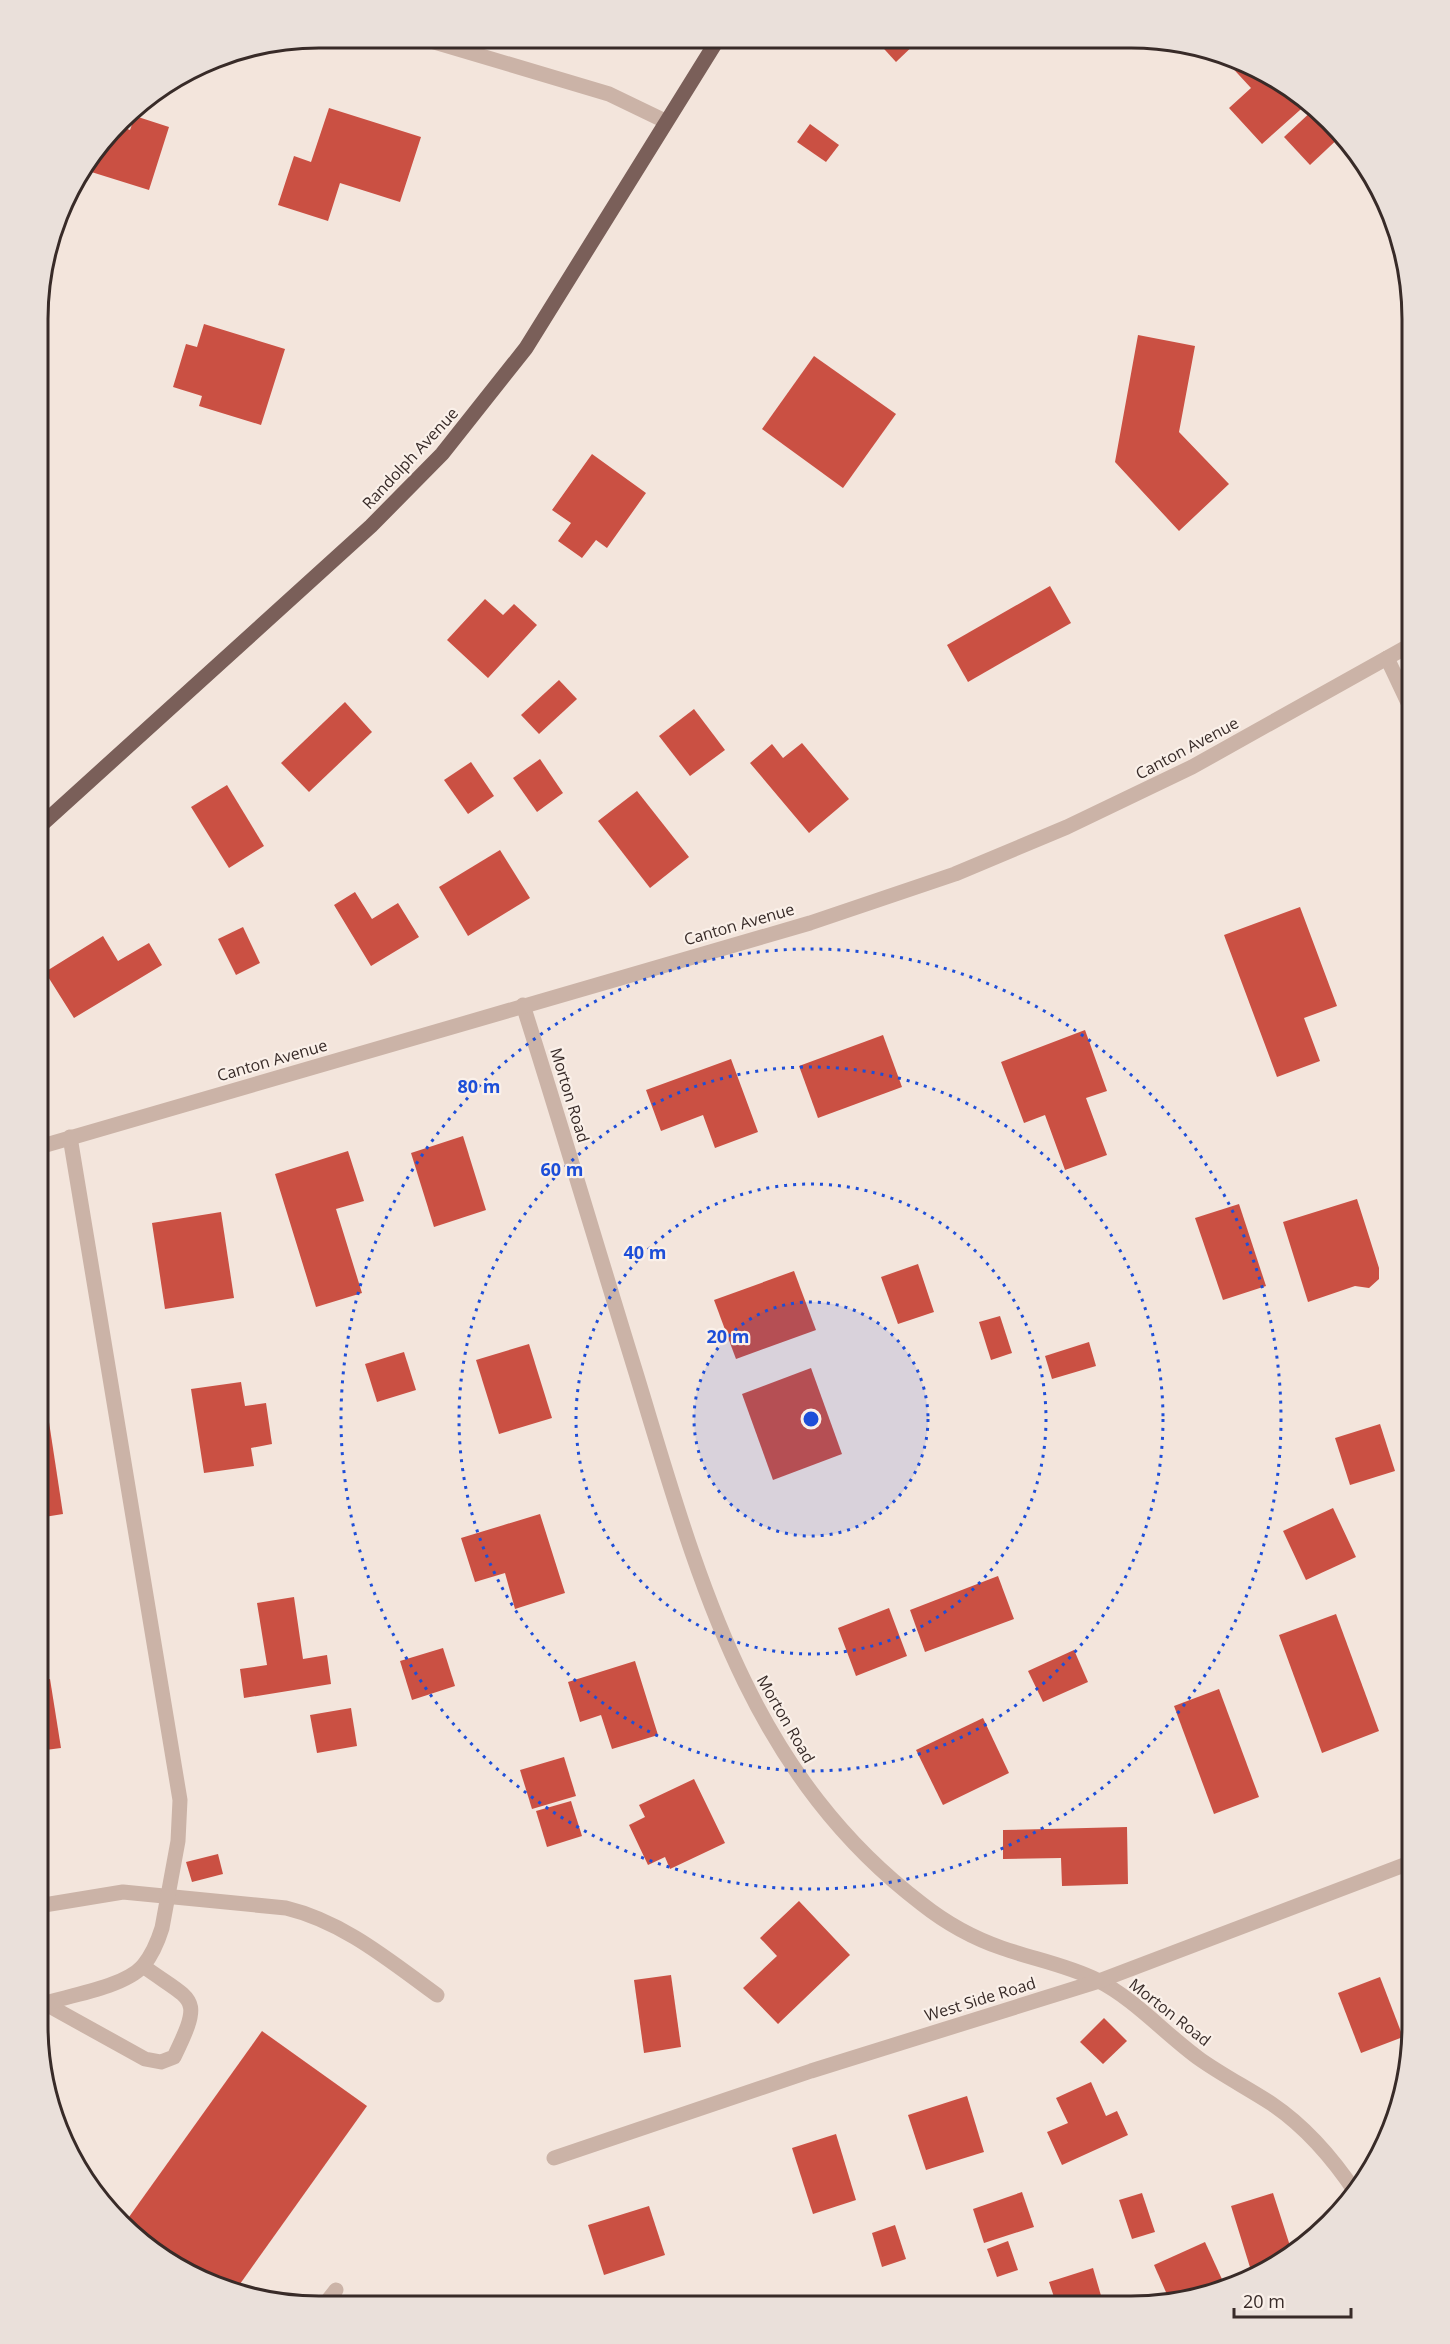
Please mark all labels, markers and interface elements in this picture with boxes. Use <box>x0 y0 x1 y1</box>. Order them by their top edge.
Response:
street label: Randolph Avenue <box>357 402 463 514</box>
street label: Canton Avenue <box>1132 712 1242 784</box>
street label: Canton Avenue <box>681 898 797 950</box>
street label: Canton Avenue <box>214 1034 330 1086</box>
street label: Morton Road <box>545 1045 595 1145</box>
text: 80 m <box>458 1074 500 1098</box>
text: 60 m <box>541 1157 583 1181</box>
text: 40 m <box>624 1240 666 1264</box>
text: 20 m <box>707 1324 749 1348</box>
centre of rings <box>801 1409 821 1429</box>
street label: Morton Road <box>752 1671 820 1767</box>
street label: West Side Road <box>922 1972 1038 2026</box>
street label: Morton Road <box>1125 1973 1215 2051</box>
scale bar <box>1234 2281 1351 2319</box>
text: 20 m <box>1243 2289 1285 2313</box>

